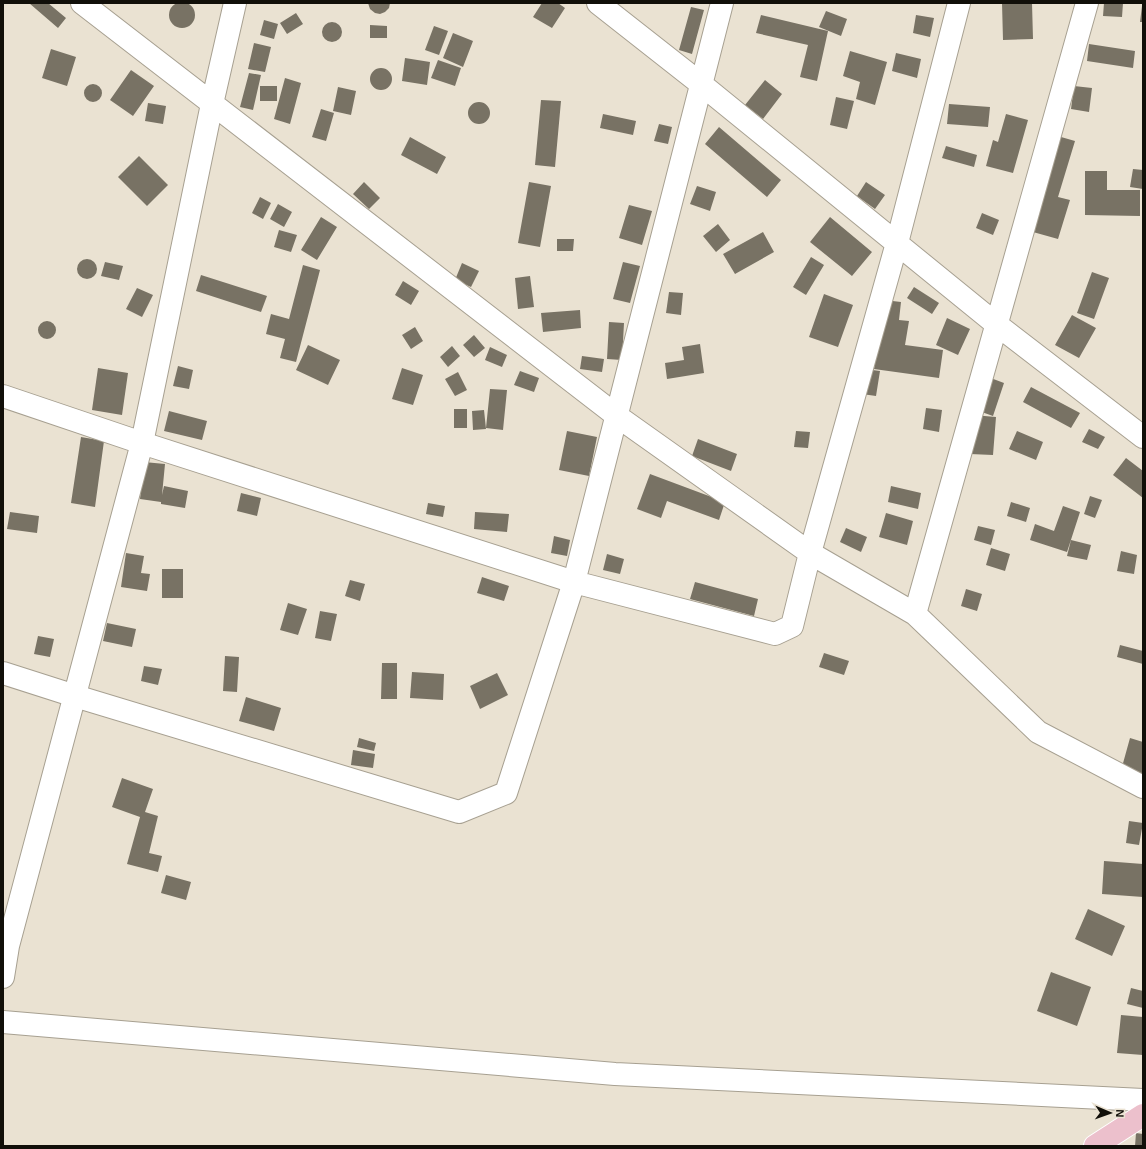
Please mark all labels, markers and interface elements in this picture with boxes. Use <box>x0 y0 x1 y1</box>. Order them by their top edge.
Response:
north arrow <box>1090 1093 1130 1133</box>
text: N <box>1114 1109 1126 1118</box>

